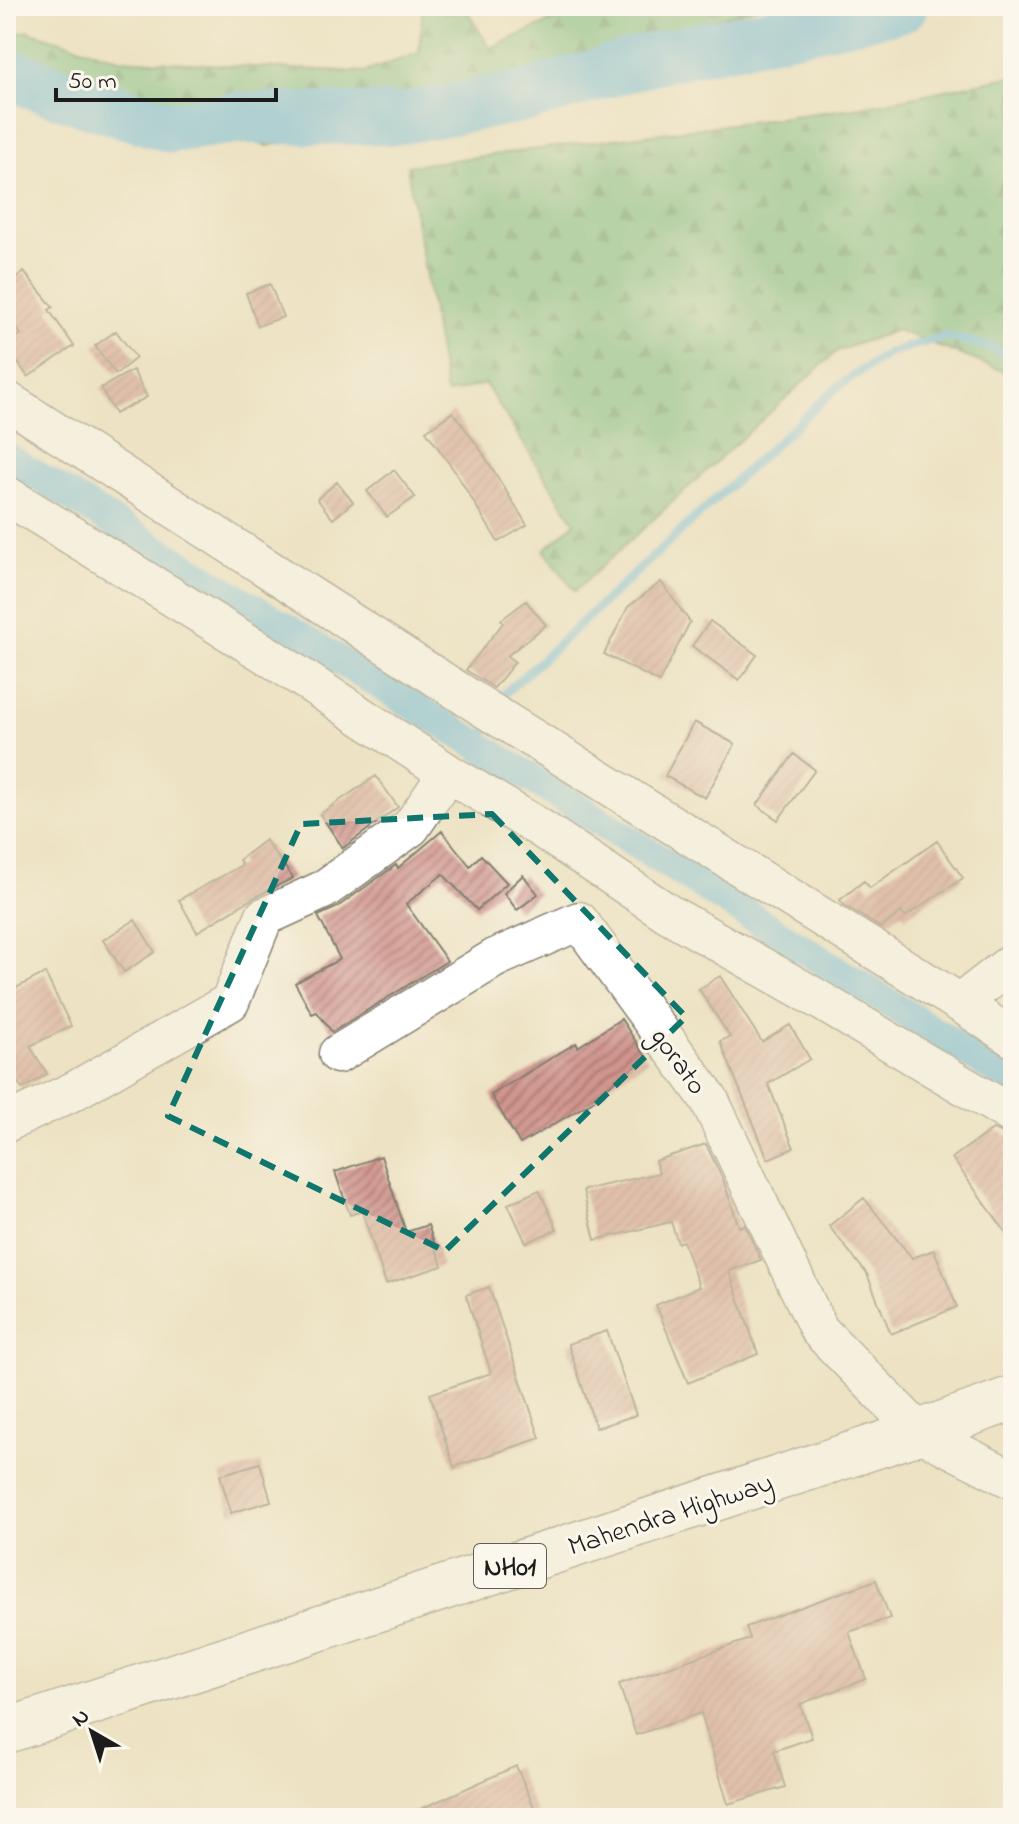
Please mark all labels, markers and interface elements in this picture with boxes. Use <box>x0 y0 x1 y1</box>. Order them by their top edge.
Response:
scale bar <box>56 52 276 102</box>
text: 50 m <box>68 65 117 100</box>
street label: gorato <box>638 1019 716 1104</box>
street label: Mahendra Highway <box>563 1464 779 1569</box>
road number: NH01 <box>474 1544 546 1588</box>
north arrow <box>52 1692 132 1772</box>
text: N <box>65 1702 97 1736</box>

